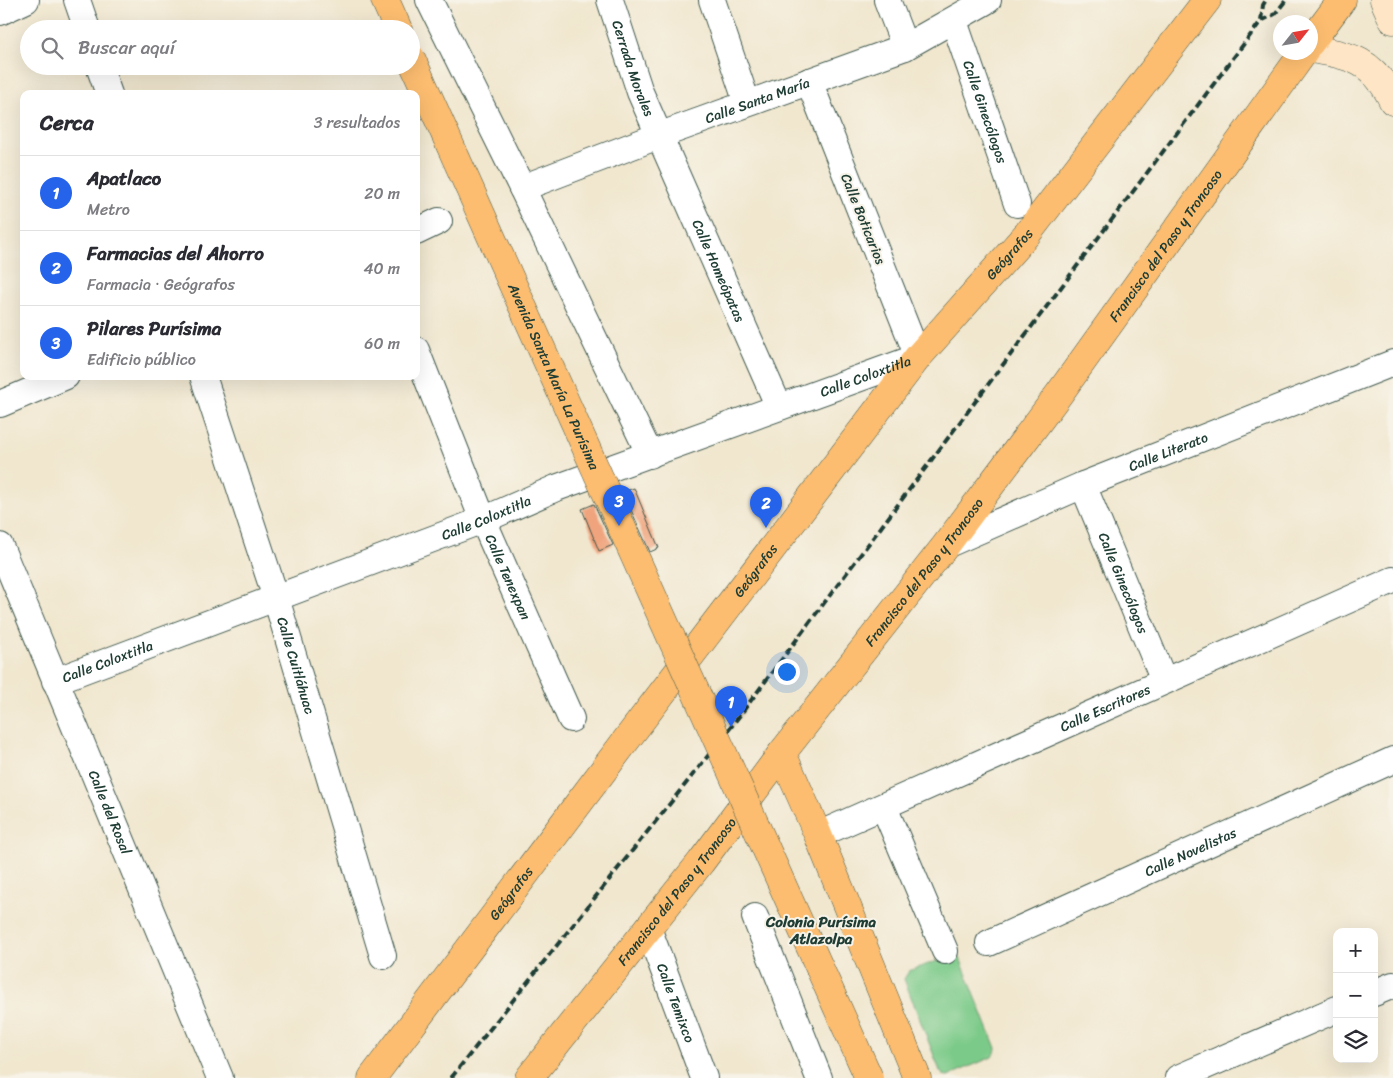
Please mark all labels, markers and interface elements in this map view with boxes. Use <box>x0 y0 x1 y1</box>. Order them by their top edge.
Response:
north arrow <box>1273 15 1318 60</box>
street label: Cerrada Morales <box>605 17 662 121</box>
search box <box>20 20 420 75</box>
text: Buscar aquí <box>78 31 175 64</box>
icon: search <box>38 34 66 62</box>
street label: Calle Ginecólogos <box>956 57 1015 167</box>
street label: Calle Santa María <box>701 70 813 131</box>
text: Cerca <box>40 104 94 142</box>
text: 3 resultados <box>314 108 400 137</box>
text: Apatlaco <box>87 162 161 195</box>
street label: Francisco del Paso y Troncoso <box>1102 164 1229 327</box>
street label: Calle Boticarios <box>833 170 893 269</box>
text: 1 <box>53 179 59 208</box>
text: 20 m <box>364 179 400 208</box>
text: Metro <box>87 195 130 224</box>
street label: Calle Homeópatas <box>685 215 753 326</box>
street label: Geógrafos <box>979 222 1040 286</box>
text: Farmacias del Ahorro <box>87 237 264 270</box>
text: 2 <box>51 254 61 283</box>
text: 40 m <box>363 254 400 283</box>
text: Farmacia · Geógrafos <box>87 270 235 299</box>
street label: Avenida Santa María La Purísima <box>501 278 607 475</box>
text: Pilares Purísima <box>87 312 221 345</box>
text: 3 <box>52 329 60 358</box>
text: 60 m <box>364 329 400 358</box>
text: Edificio público <box>87 345 196 374</box>
street label: Calle Coloxtitla <box>816 348 914 404</box>
street label: Calle Literato <box>1125 425 1212 478</box>
pin: 3 <box>603 485 635 526</box>
pin: 2 <box>750 487 782 528</box>
street label: Calle Coloxtitla <box>437 488 535 547</box>
street label: Francisco del Paso y Troncoso <box>858 492 990 652</box>
street label: Calle Ginecólogos <box>1091 528 1156 638</box>
street label: Calle Tenexpan <box>478 530 538 624</box>
street label: Geógrafos <box>726 538 785 603</box>
street label: Calle Cuitláhuac <box>270 614 322 717</box>
street label: Calle Coloxtitla <box>58 633 156 690</box>
your location <box>774 659 800 685</box>
street label: Calle Escritores <box>1056 676 1155 739</box>
pin: 1 <box>715 686 747 727</box>
street label: Calle del Rosal <box>81 766 139 859</box>
street label: Francisco del Paso y Troncoso <box>610 812 743 971</box>
street label: Calle Novelistas <box>1140 820 1241 884</box>
street label: Geógrafos <box>482 861 540 926</box>
district label: Colonia Purísima Atlazolpa <box>765 909 876 952</box>
map controls <box>1333 928 1378 1063</box>
button: + <box>1333 928 1378 973</box>
street label: Calle Temixco <box>650 959 702 1046</box>
button: − <box>1333 973 1378 1018</box>
button: layers <box>1333 1018 1378 1063</box>

